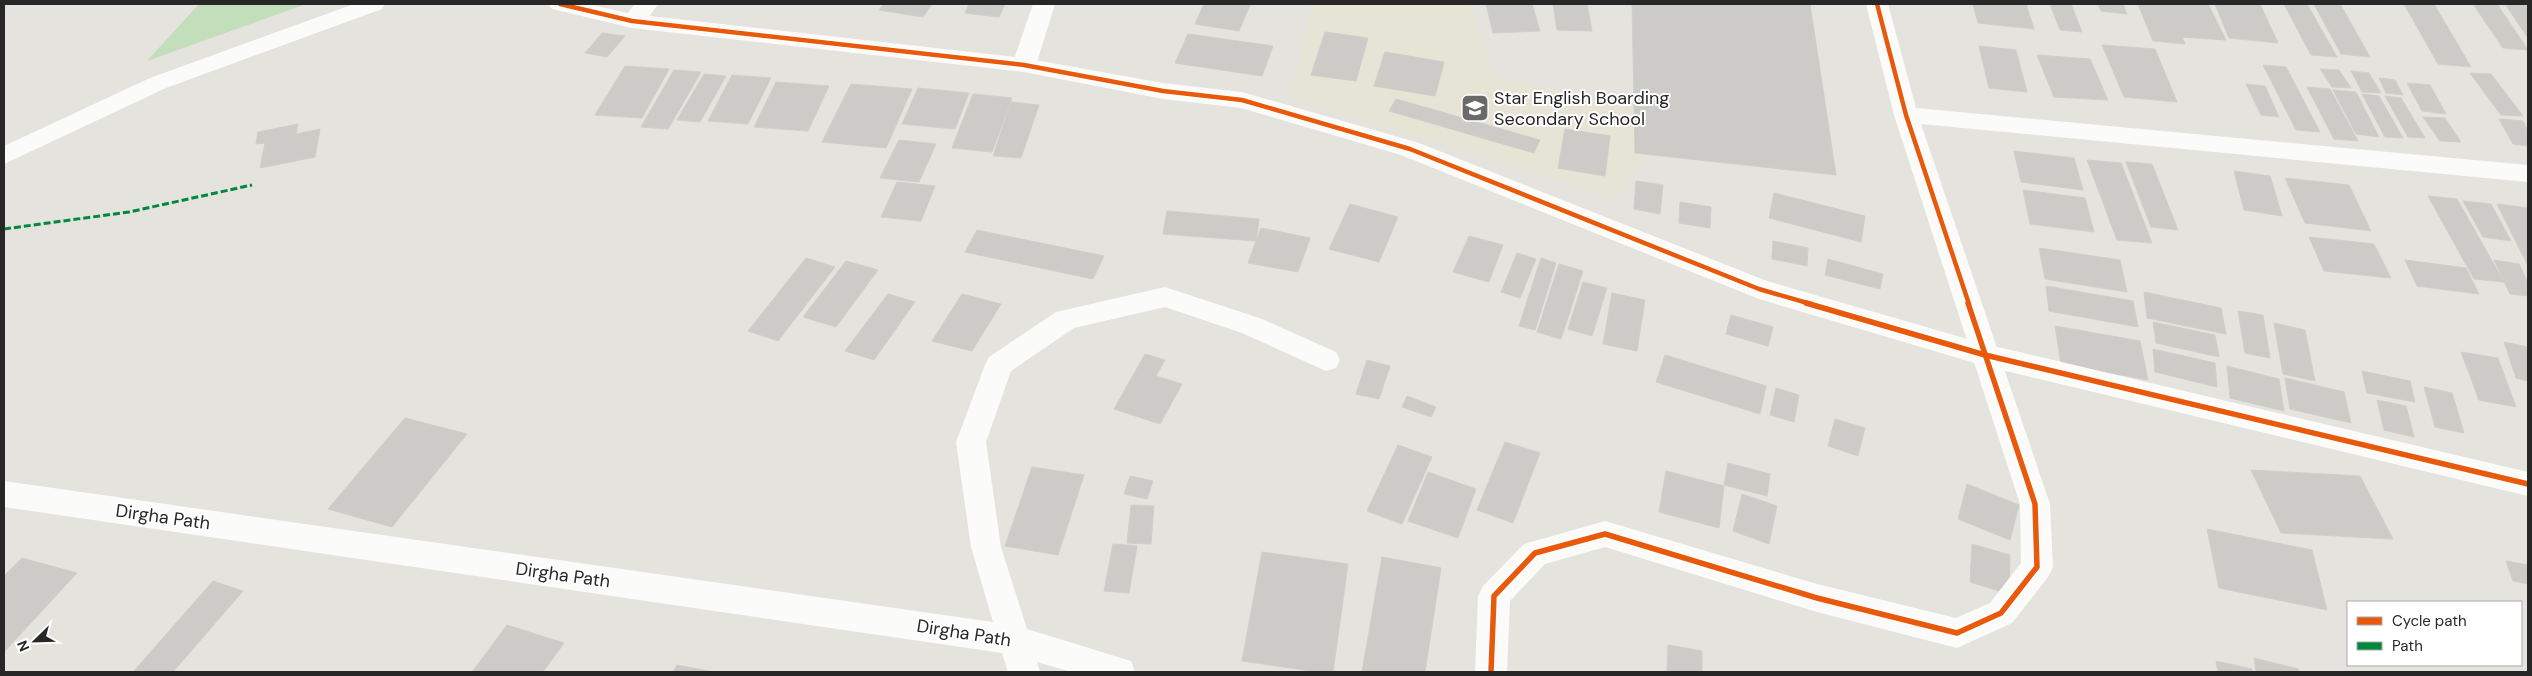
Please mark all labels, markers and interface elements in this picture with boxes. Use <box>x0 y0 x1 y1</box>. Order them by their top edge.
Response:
place label: Star English Boarding Secondary School <box>1494 86 1669 131</box>
school or university icon: Star English Boarding Secondary School <box>1460 93 1490 123</box>
street label: Dirgha Path <box>114 498 212 536</box>
street label: Dirgha Path <box>514 556 612 594</box>
legend <box>2347 601 2522 666</box>
text: Cycle path <box>2392 611 2467 631</box>
street label: Dirgha Path <box>915 614 1013 652</box>
north arrow <box>10 616 60 666</box>
text: Path <box>2392 636 2423 656</box>
text: N <box>13 638 33 654</box>

